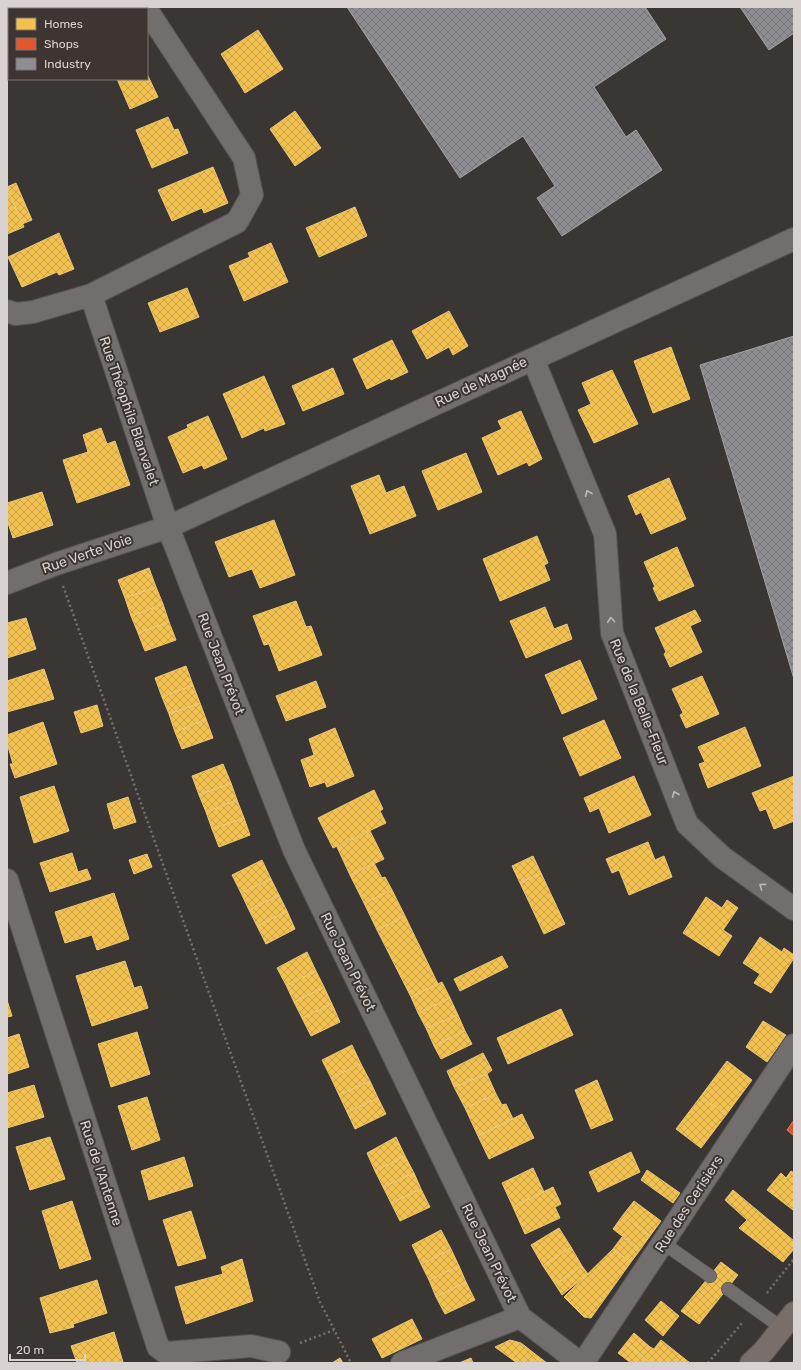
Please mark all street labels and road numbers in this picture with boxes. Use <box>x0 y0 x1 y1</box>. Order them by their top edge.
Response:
street label: Rue Théophile Blanvalet <box>96 334 163 488</box>
street label: Rue de Magnée <box>432 353 530 411</box>
street label: Rue Verte Voie <box>40 531 134 577</box>
street label: Rue Jean Prévot <box>194 611 248 718</box>
street label: Rue de la Belle-Fleur <box>606 636 672 768</box>
street label: Rue Jean Prévot <box>317 910 380 1015</box>
street label: Rue de l'Antenne <box>76 1118 126 1228</box>
street label: Rue des Cerisiers <box>651 1152 727 1256</box>
street label: Rue Jean Prévot <box>458 1201 521 1306</box>

